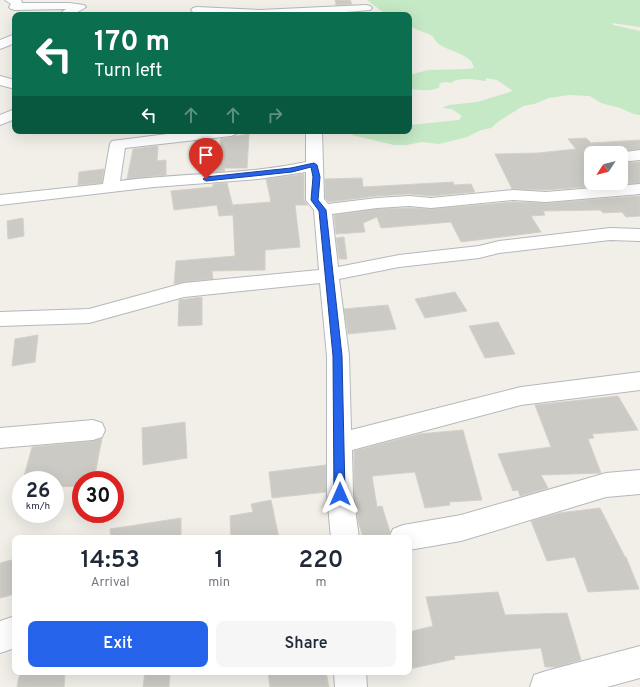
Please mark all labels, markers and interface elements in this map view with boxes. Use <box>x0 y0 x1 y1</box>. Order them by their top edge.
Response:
text: 170 m <box>94 25 170 61</box>
icon: left <box>28 28 80 80</box>
text: Turn left <box>94 60 162 83</box>
icon: left <box>138 104 160 126</box>
icon: ahead <box>180 104 202 126</box>
icon: ahead <box>222 104 244 126</box>
icon: right <box>264 104 286 126</box>
pin <box>189 138 223 179</box>
icon: arrive <box>195 144 217 166</box>
north arrow <box>584 146 628 190</box>
map controls <box>584 146 628 190</box>
speed limit sign: 30 <box>72 471 124 523</box>
position arrow <box>319 473 361 515</box>
text: 26 <box>26 479 50 505</box>
text: km/h <box>26 500 50 513</box>
text: 14:53 <box>81 546 140 576</box>
text: 1 <box>214 546 224 576</box>
text: 220 <box>298 546 344 576</box>
text: Arrival <box>91 575 130 591</box>
text: min <box>208 575 230 591</box>
text: m <box>315 575 327 591</box>
button: Exit <box>28 621 208 667</box>
button: Share <box>216 621 396 667</box>

